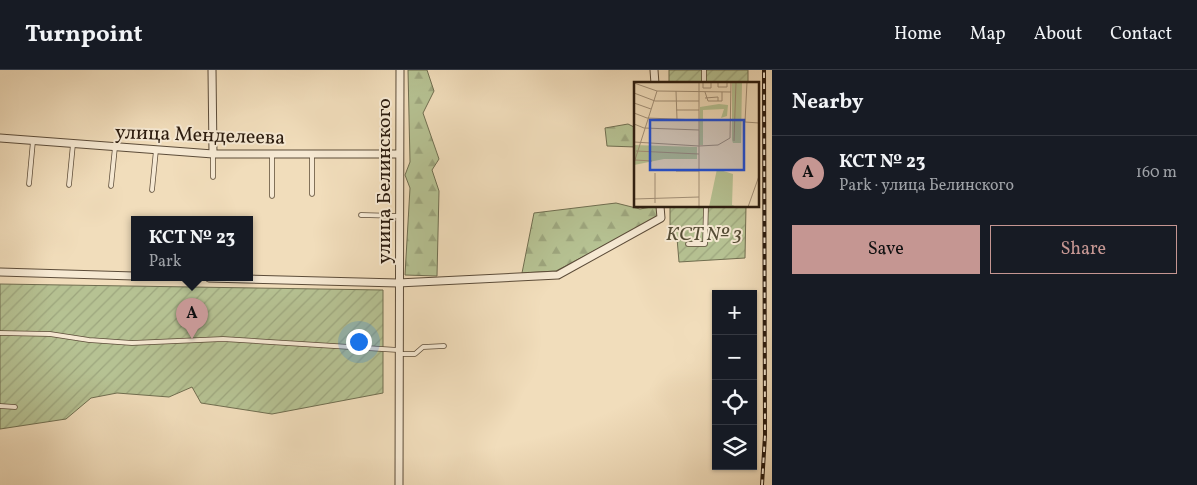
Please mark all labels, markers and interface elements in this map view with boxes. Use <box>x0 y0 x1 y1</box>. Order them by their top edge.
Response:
text: Turnpoint <box>25 18 143 52</box>
text: Home <box>894 22 942 47</box>
text: Map <box>970 22 1006 47</box>
text: About <box>1034 22 1082 47</box>
text: Contact <box>1110 22 1172 47</box>
inset map <box>634 82 760 208</box>
text: Nearby <box>792 88 863 117</box>
street label: улица Белинского <box>371 98 399 264</box>
street label: улица Менделеева <box>114 119 286 153</box>
text: КСТ № 23 <box>839 149 925 175</box>
text: A <box>802 162 814 184</box>
text: 160 m <box>1136 162 1177 184</box>
text: Park · улица Белинского <box>839 175 1014 197</box>
popup <box>131 216 253 281</box>
park label: КСТ № 3 <box>666 221 742 249</box>
text: КСТ № 23 <box>149 225 235 251</box>
button: Save <box>792 225 980 274</box>
button: Share <box>990 225 1177 274</box>
text: Park <box>149 251 182 273</box>
map controls <box>712 290 757 470</box>
button: + <box>712 290 757 335</box>
pin: A <box>176 298 208 339</box>
your location <box>346 329 372 355</box>
button: − <box>712 335 757 380</box>
button: locate <box>712 380 757 425</box>
button: layers <box>712 425 757 470</box>

